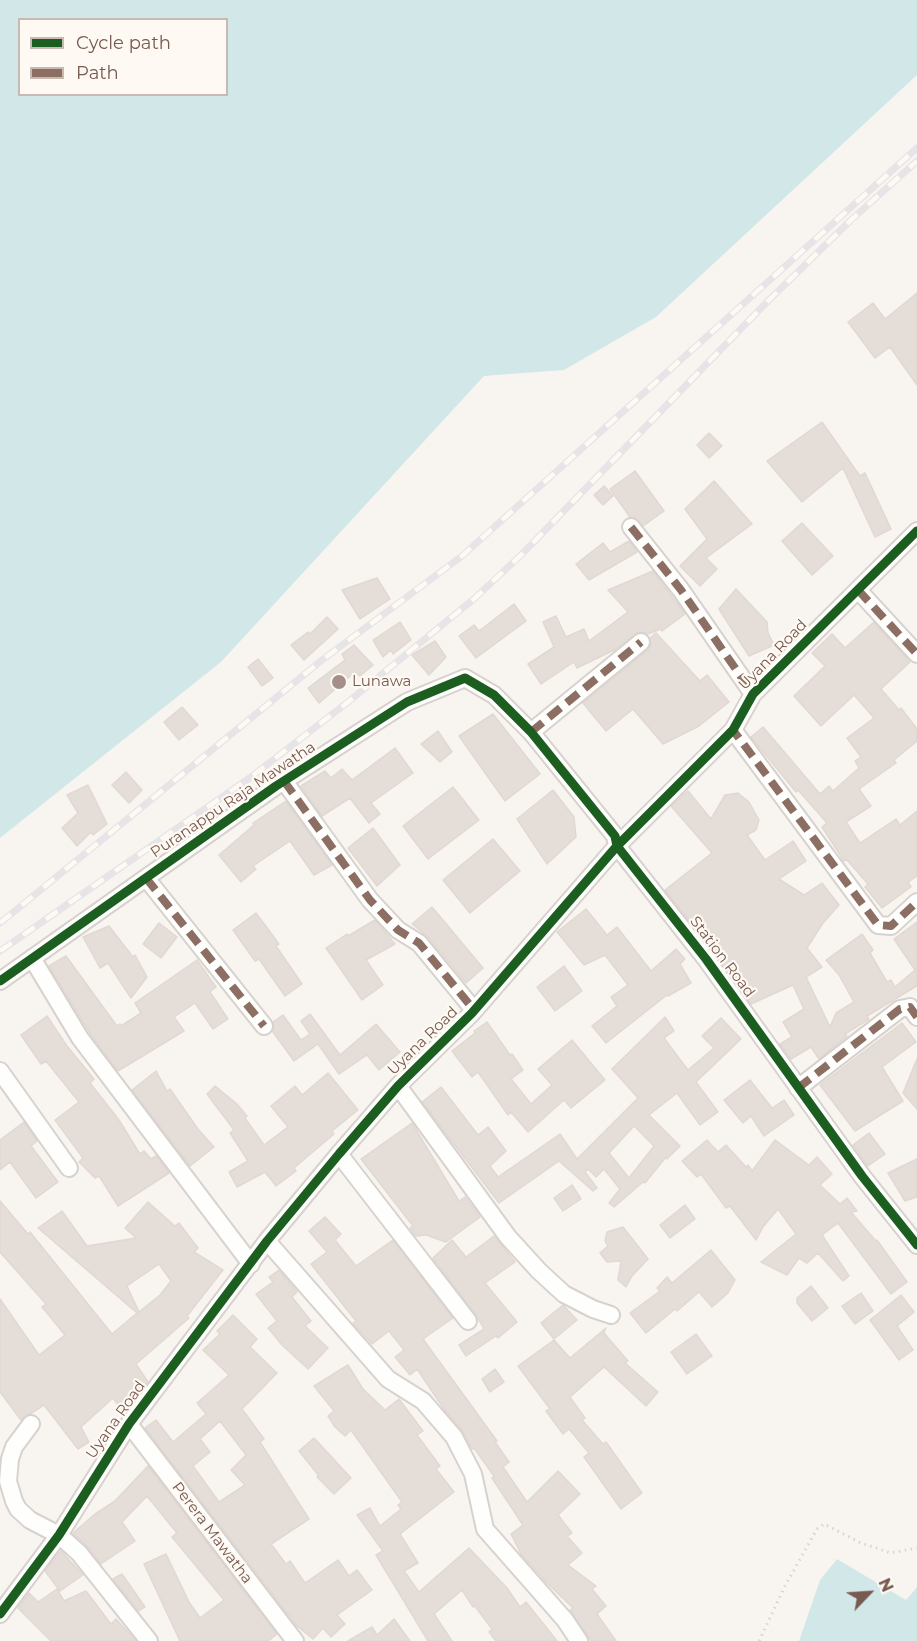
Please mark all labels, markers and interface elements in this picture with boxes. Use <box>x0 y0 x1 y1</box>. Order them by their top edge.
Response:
legend <box>18 18 228 96</box>
text: Cycle path <box>76 32 171 54</box>
text: Path <box>76 62 119 84</box>
street label: Uyana Road <box>735 616 811 694</box>
marker: Lunawa <box>330 673 348 691</box>
place label: Lunawa <box>352 673 411 691</box>
street label: Puranappu Raja Mawatha <box>147 738 319 862</box>
street label: Station Road <box>686 913 758 1001</box>
street label: Uyana Road <box>384 1003 462 1079</box>
street label: Uyana Road <box>83 1378 149 1462</box>
street label: Perera Mawatha <box>168 1479 256 1587</box>
north arrow <box>839 1563 899 1623</box>
text: N <box>874 1575 897 1595</box>

